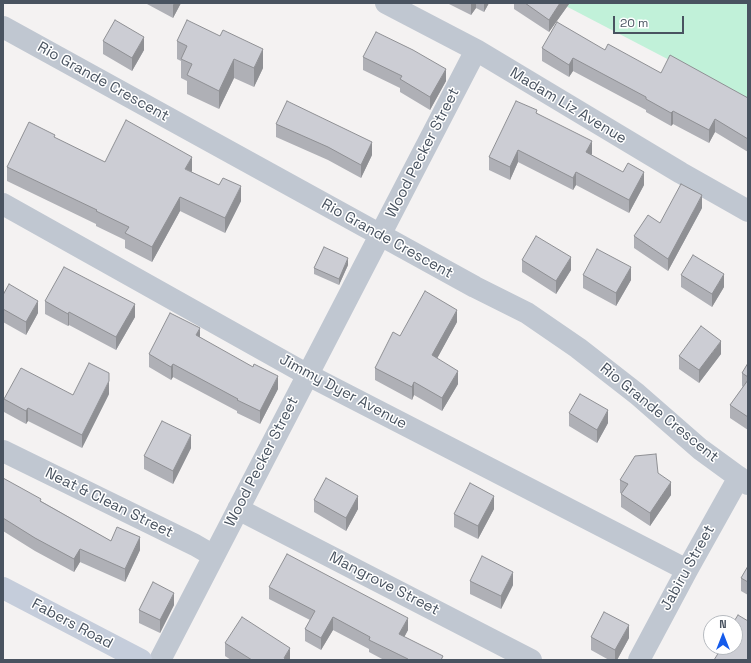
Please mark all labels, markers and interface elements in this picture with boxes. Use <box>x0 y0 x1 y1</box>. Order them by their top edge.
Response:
scale bar <box>615 8 686 34</box>
text: 20 m <box>620 15 648 31</box>
street label: Rio Grande Crescent <box>34 38 172 126</box>
street label: Madam Liz Avenue <box>506 64 630 148</box>
street label: Wood Pecker Street <box>382 85 464 221</box>
street label: Rio Grande Crescent <box>318 195 456 283</box>
street label: Jimmy Dyer Avenue <box>276 351 410 433</box>
street label: Rio Grande Crescent <box>596 360 722 466</box>
street label: Wood Pecker Street <box>221 394 303 530</box>
street label: Neat & Clean Street <box>42 464 176 542</box>
street label: Jabiru Street <box>657 522 719 614</box>
street label: Mangrove Street <box>326 548 442 620</box>
street label: Fabers Road <box>28 595 116 653</box>
north arrow <box>703 615 743 655</box>
text: N <box>719 617 727 631</box>

